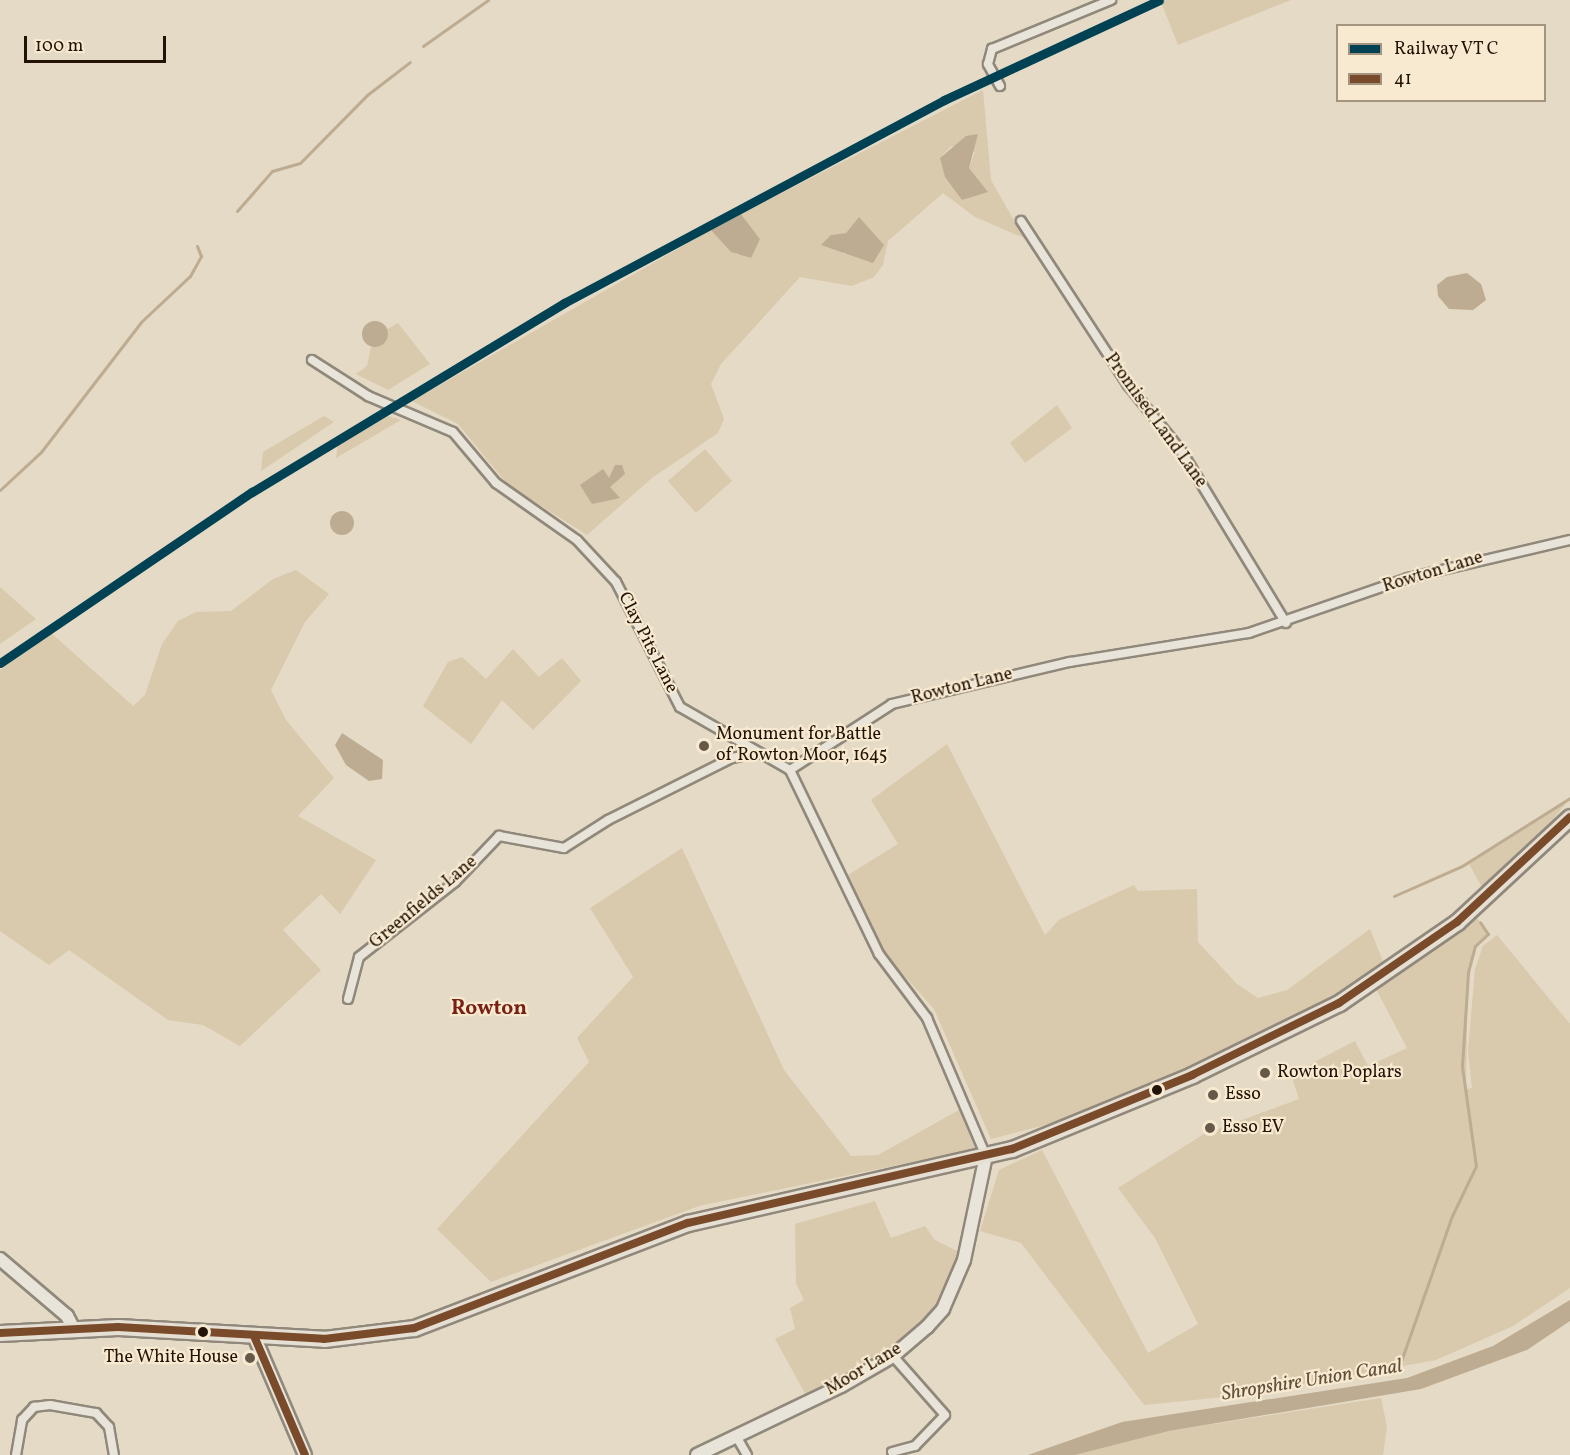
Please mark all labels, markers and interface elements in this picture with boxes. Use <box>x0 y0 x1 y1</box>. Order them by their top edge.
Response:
scale bar <box>27 24 170 62</box>
legend <box>1336 24 1546 102</box>
text: 100 m <box>35 34 84 59</box>
text: Railway VT C <box>1394 37 1498 62</box>
text: 41 <box>1394 67 1412 92</box>
street label: Promised Land Lane <box>1099 350 1211 492</box>
street label: Rowton Lane <box>1380 548 1486 598</box>
street label: Clay Pits Lane <box>612 589 682 697</box>
street label: Rowton Lane <box>909 664 1015 710</box>
place label: Monument for Battle of Rowton Moor, 1645 <box>716 725 886 768</box>
marker: Monument for Battle of Rowton Moor, 1645 <box>697 739 711 753</box>
street label: Greenfields Lane <box>366 852 482 954</box>
district label: Rowton <box>451 996 527 1022</box>
place label: Rowton Poplars <box>1277 1062 1402 1084</box>
marker: Rowton Poplars <box>1258 1066 1272 1080</box>
unlabelled marker <box>1151 1084 1163 1096</box>
place label: Esso <box>1225 1084 1261 1106</box>
marker: Esso <box>1206 1088 1220 1102</box>
place label: Esso EV <box>1222 1117 1284 1139</box>
marker: Esso EV <box>1203 1121 1217 1135</box>
unlabelled marker <box>197 1326 209 1338</box>
street label: Moor Lane <box>822 1339 906 1401</box>
place label: The White House <box>103 1347 238 1369</box>
marker: The White House <box>243 1351 257 1365</box>
water label: Shropshire Union Canal <box>1220 1355 1404 1407</box>

